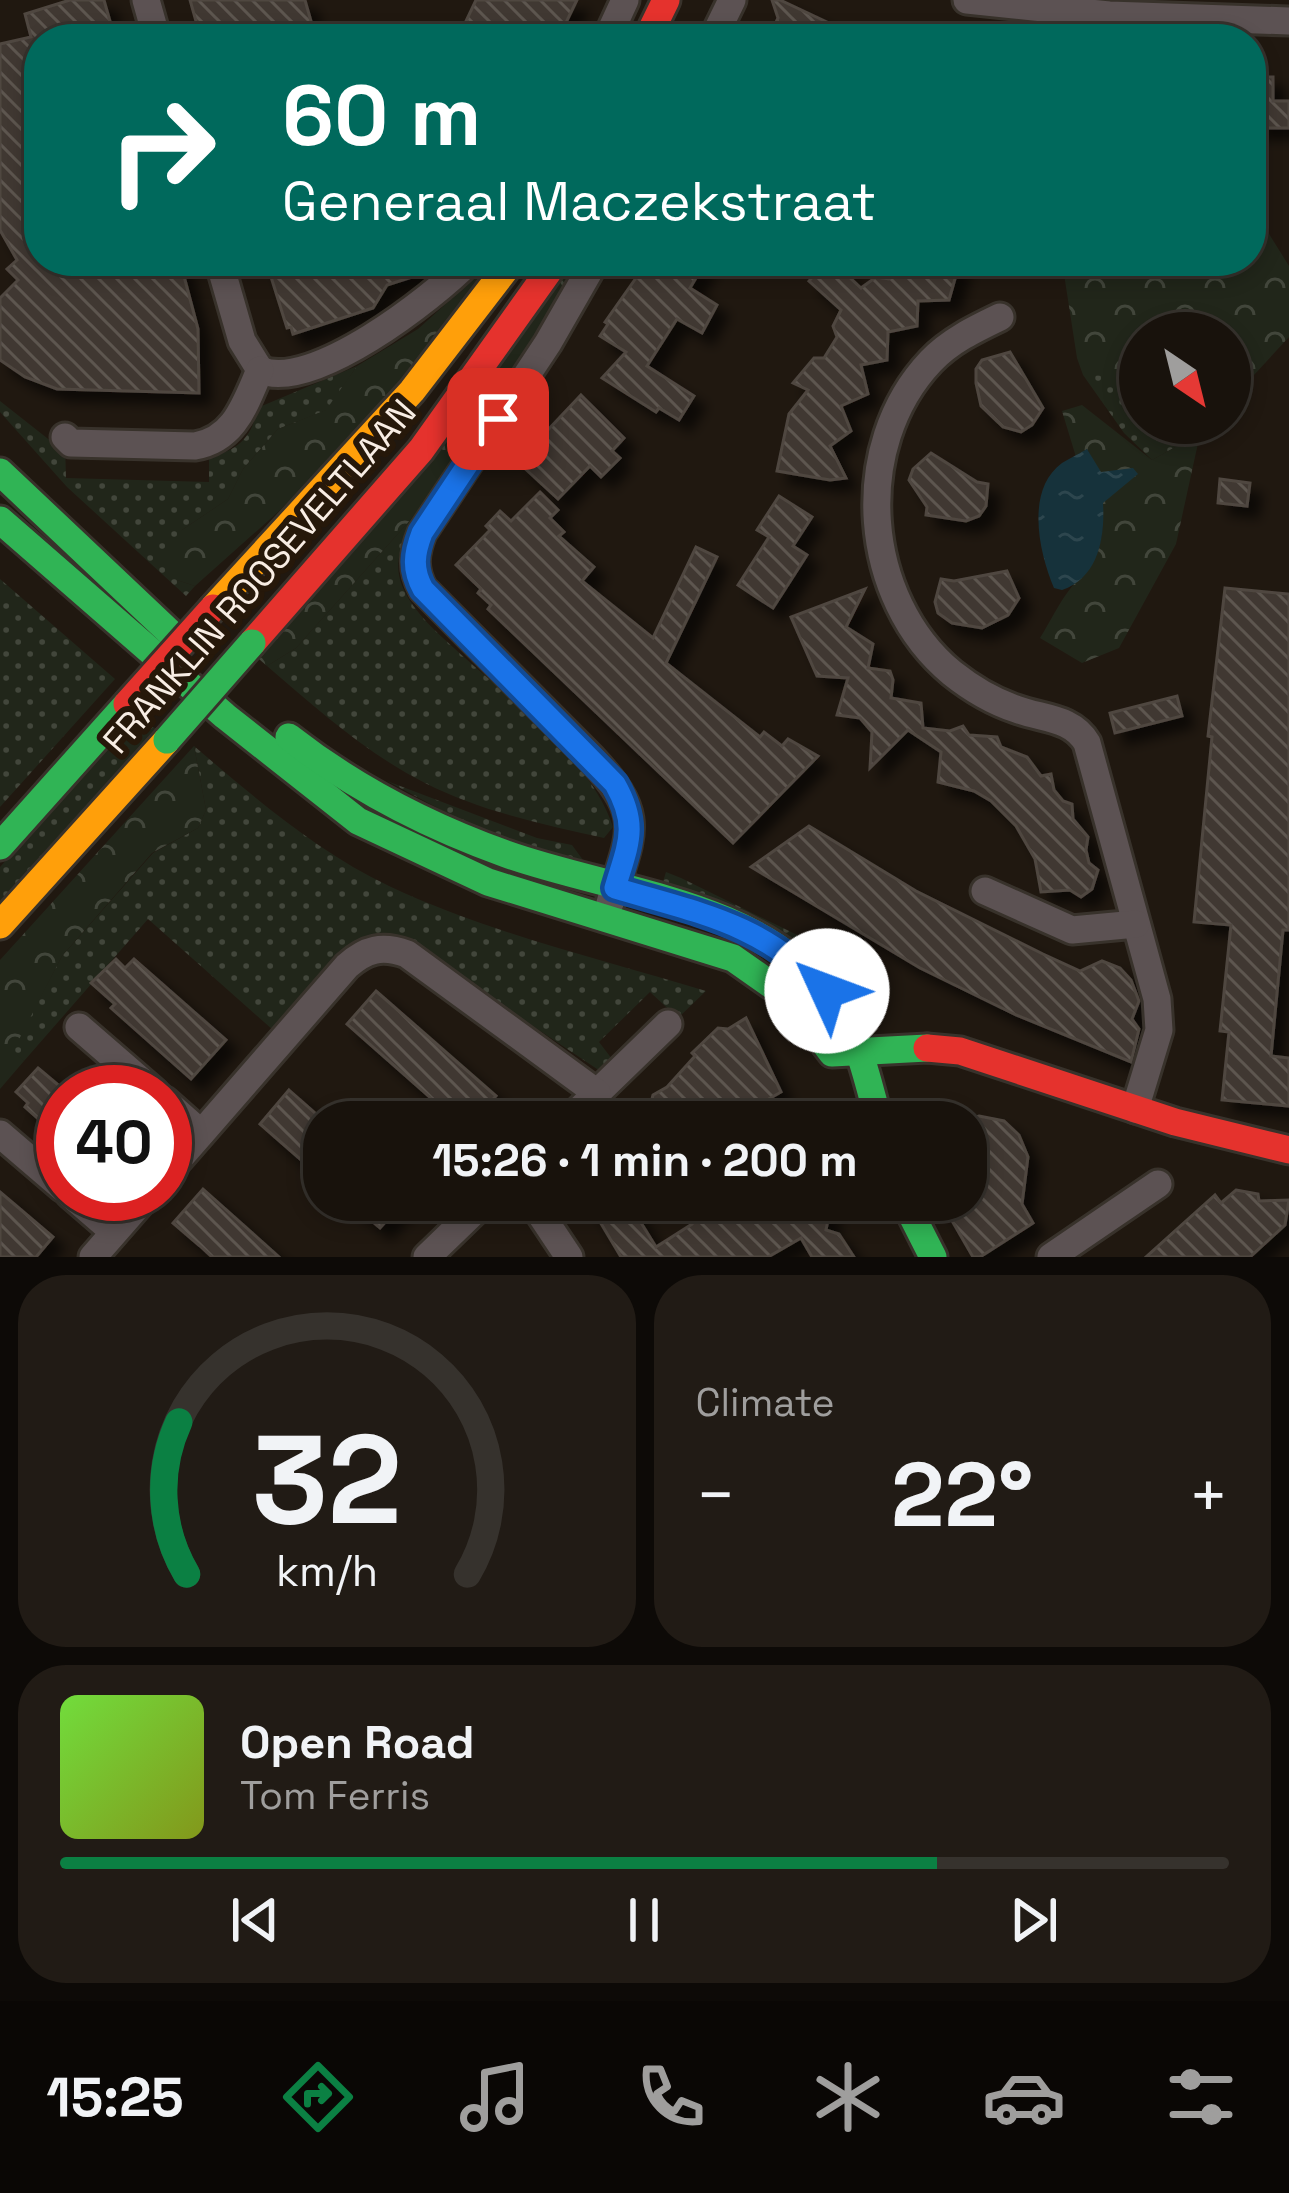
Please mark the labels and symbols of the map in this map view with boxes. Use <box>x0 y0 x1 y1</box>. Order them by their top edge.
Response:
north arrow <box>1119 312 1251 444</box>
pin <box>447 368 549 470</box>
street label: FRANKLIN ROOSEVELTLAAN <box>93 390 426 763</box>
position arrow <box>764 928 890 1054</box>
speed limit sign: 40 <box>36 1065 192 1221</box>

